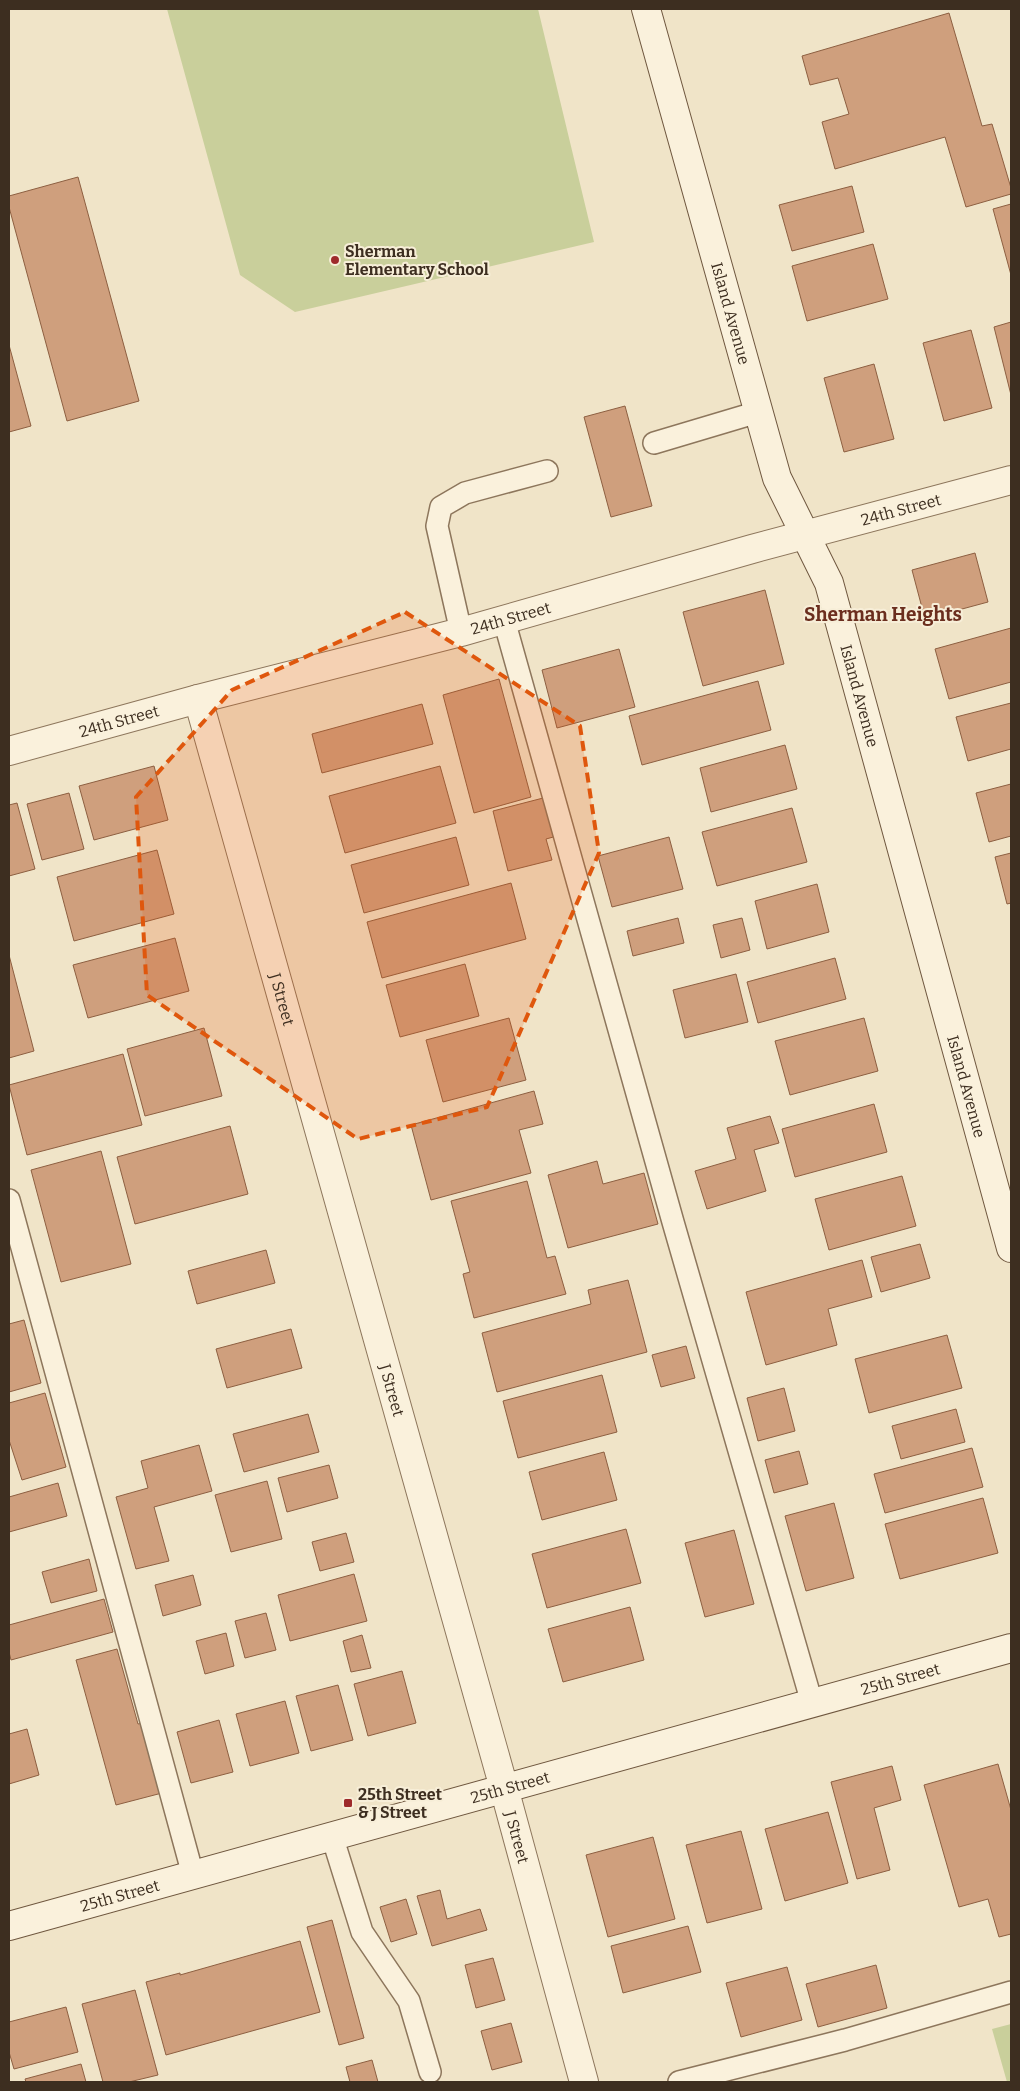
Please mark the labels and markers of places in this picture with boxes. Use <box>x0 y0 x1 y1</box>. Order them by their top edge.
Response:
place label: Sherman Elementary School <box>345 242 489 279</box>
marker: Sherman Elementary School <box>329 254 341 266</box>
place label: 25th Street & J Street <box>358 1785 443 1822</box>
marker: 25th Street & J Street <box>342 1797 354 1809</box>

